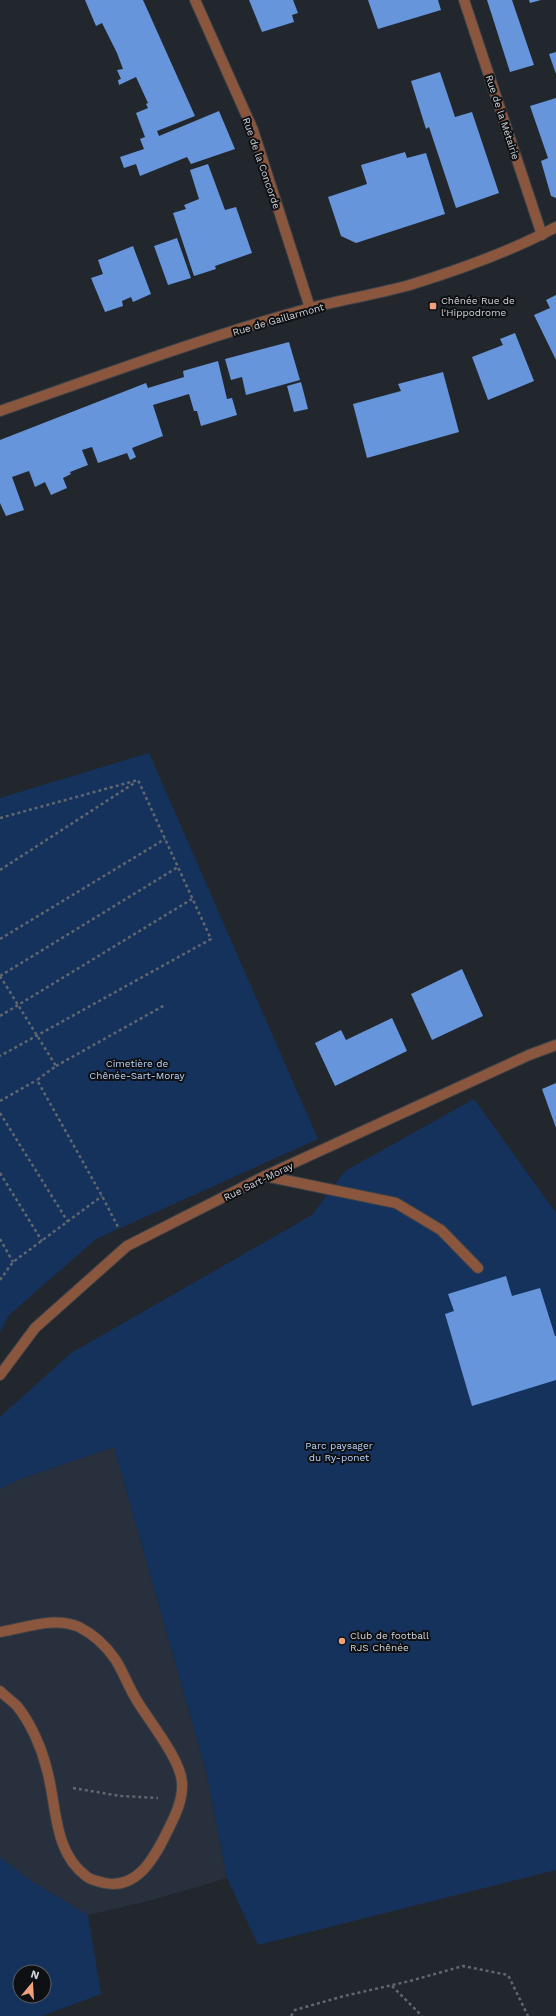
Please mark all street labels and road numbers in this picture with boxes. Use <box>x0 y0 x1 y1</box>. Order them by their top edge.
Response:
street label: Rue de la Métairie <box>484 73 521 161</box>
street label: Rue de la Concorde <box>241 116 282 210</box>
street label: Rue de Gaillarmont <box>231 301 326 338</box>
street label: Rue Sart-Moray <box>222 1160 295 1203</box>

